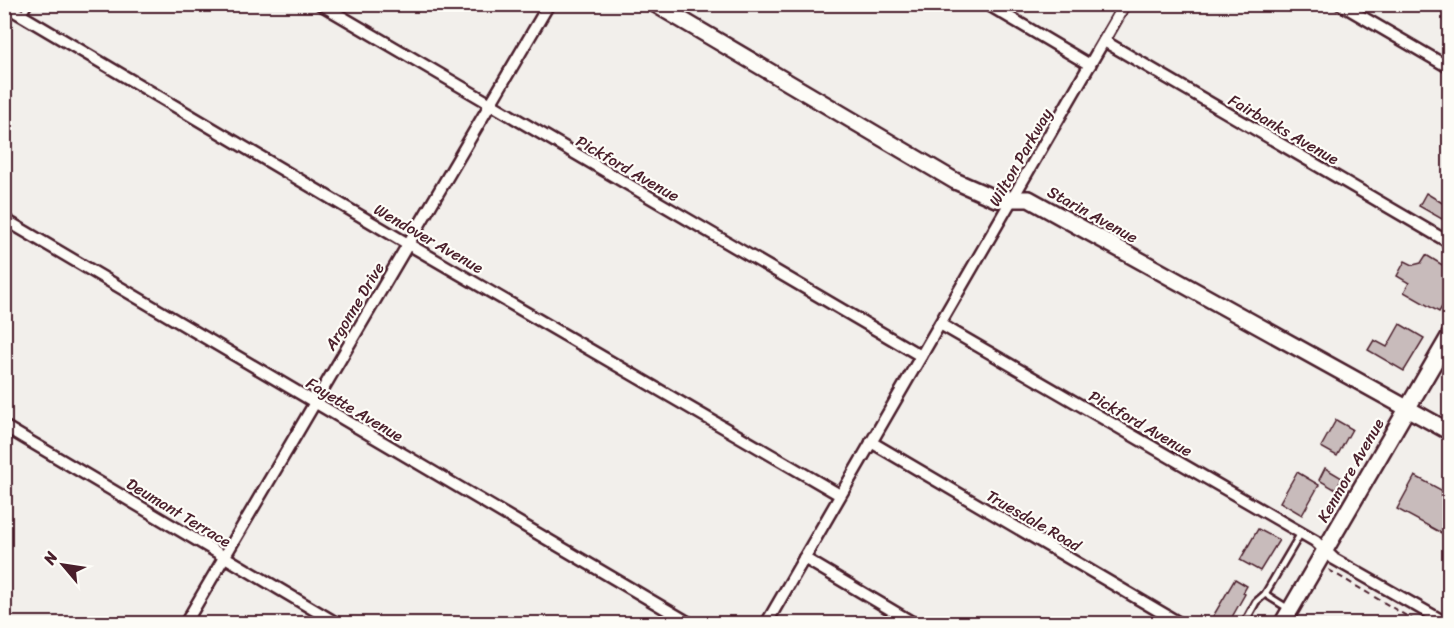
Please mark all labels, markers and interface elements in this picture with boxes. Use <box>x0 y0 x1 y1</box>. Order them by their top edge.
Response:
street label: Fairbanks Avenue <box>1223 86 1345 173</box>
street label: Wilton Parkway <box>981 102 1061 212</box>
street label: Pickford Avenue <box>570 127 685 210</box>
street label: Starin Avenue <box>1042 178 1144 251</box>
street label: Wendover Avenue <box>368 195 489 282</box>
street label: Argonne Drive <box>316 256 392 357</box>
street label: Fayette Avenue <box>300 369 409 450</box>
street label: Pickford Avenue <box>1083 382 1198 465</box>
street label: Kenmore Avenue <box>1309 412 1392 528</box>
street label: Deumant Terrace <box>121 469 237 556</box>
street label: Truesdale Road <box>981 481 1088 560</box>
north arrow <box>33 535 93 595</box>
text: N <box>34 545 66 571</box>

